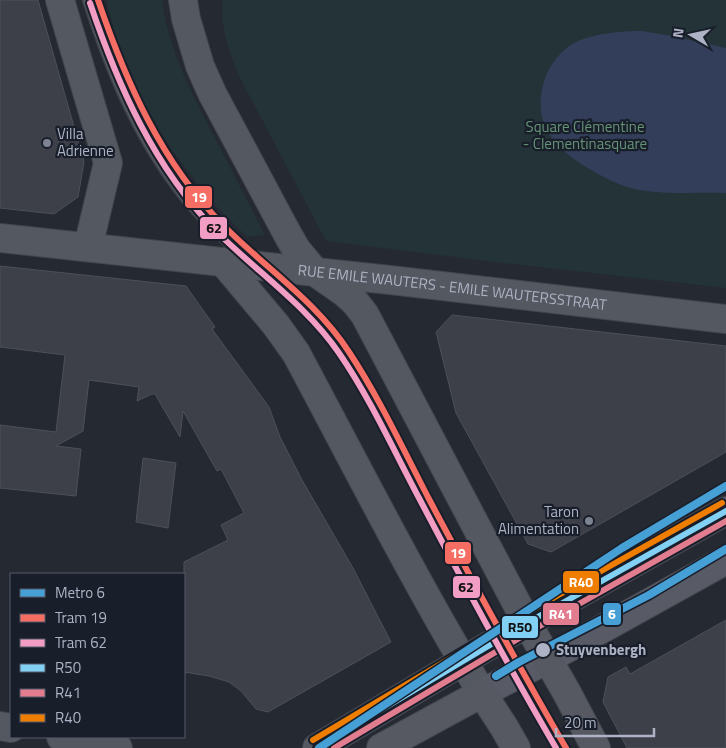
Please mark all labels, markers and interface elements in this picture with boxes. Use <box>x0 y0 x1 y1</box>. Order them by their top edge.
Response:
north arrow <box>666 10 716 60</box>
text: N <box>667 26 689 39</box>
park label: Square Clémentine - Clementinasquare <box>523 115 647 155</box>
place label: Villa Adrienne <box>57 122 114 162</box>
marker: Villa Adrienne <box>41 137 53 149</box>
line badge: 19 <box>184 185 213 209</box>
text: 19 <box>191 186 207 207</box>
line badge: 62 <box>199 216 228 240</box>
text: 62 <box>206 217 222 238</box>
street label: RUE EMILE WAUTERS - EMILE WAUTERSSTRAAT <box>297 258 608 316</box>
place label: Taron Alimentation <box>498 500 579 540</box>
marker: Taron Alimentation <box>583 515 595 527</box>
line badge: 19 <box>444 541 472 565</box>
text: 19 <box>450 542 466 563</box>
line badge: R40 <box>562 570 600 594</box>
text: R40 <box>569 571 593 592</box>
legend <box>10 573 185 738</box>
line badge: 62 <box>452 575 481 599</box>
text: 62 <box>458 576 474 597</box>
text: Metro 6 <box>55 581 105 604</box>
line badge: R41 <box>542 602 580 626</box>
line badge: 6 <box>602 602 622 626</box>
text: R41 <box>549 603 573 624</box>
text: 6 <box>608 603 616 624</box>
text: Tram 19 <box>55 606 107 629</box>
line badge: R50 <box>501 615 539 639</box>
text: R50 <box>508 616 532 637</box>
text: Tram 62 <box>55 631 107 654</box>
place label: Stuyvenbergh <box>556 638 646 661</box>
marker: Stuyvenbergh <box>534 641 552 659</box>
text: R50 <box>55 656 81 679</box>
text: R41 <box>55 681 81 704</box>
text: R40 <box>55 706 81 729</box>
scale bar <box>556 706 654 738</box>
text: 20 m <box>564 711 597 734</box>

